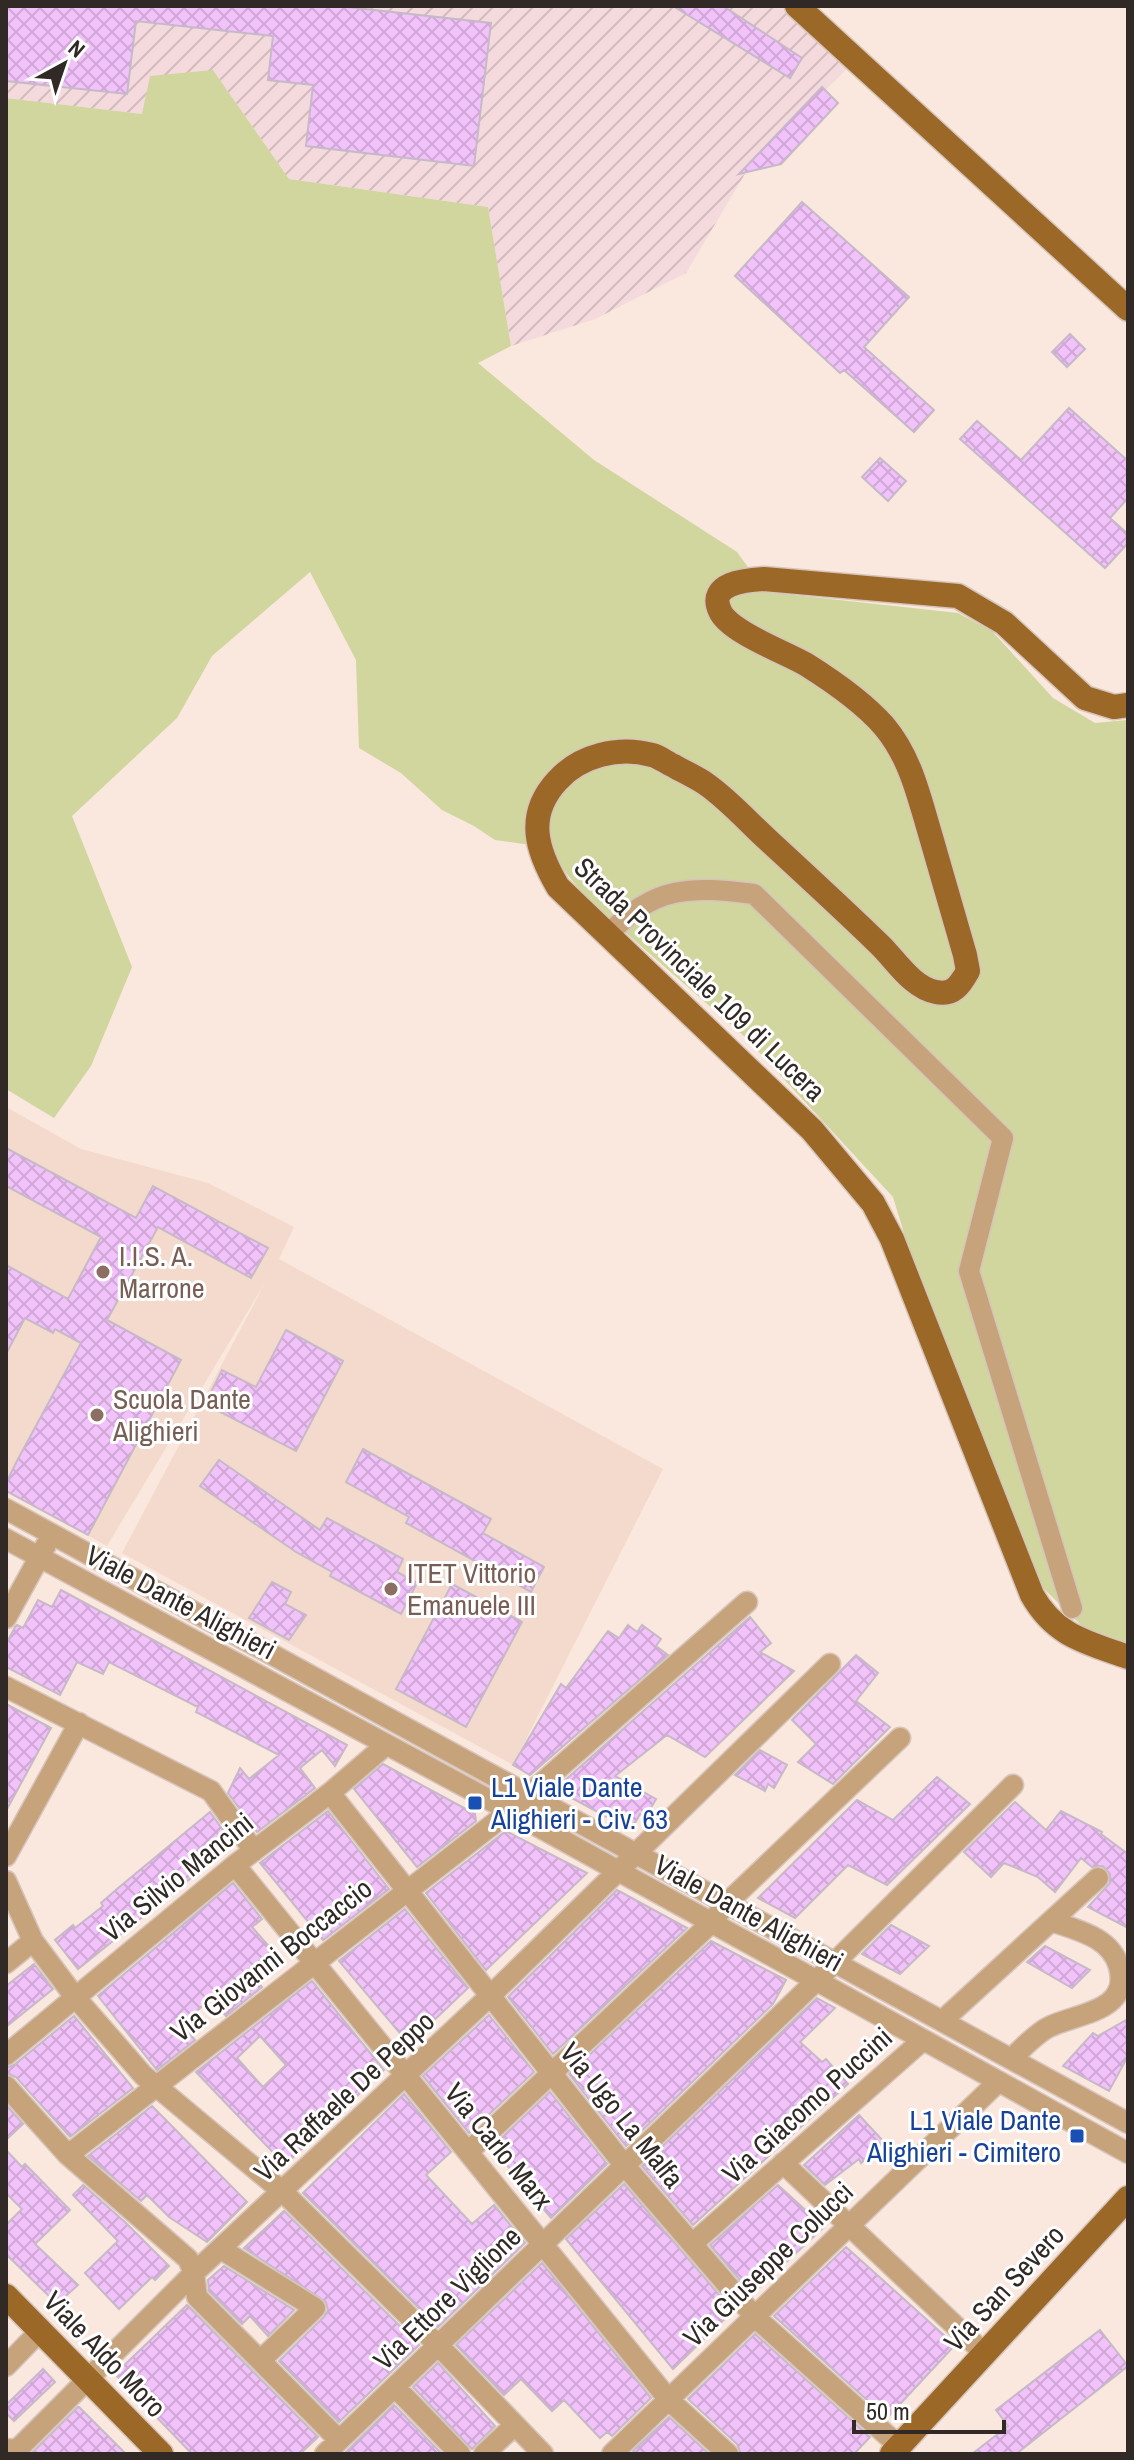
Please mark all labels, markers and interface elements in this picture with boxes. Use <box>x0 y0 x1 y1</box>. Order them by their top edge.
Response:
north arrow <box>24 24 104 104</box>
text: N <box>62 33 91 64</box>
street label: Strada Provinciale 109 di Lucera <box>566 849 834 1109</box>
place label: I.I.S. A. Marrone <box>119 1237 204 1307</box>
marker: I.I.S. A. Marrone <box>94 1263 112 1281</box>
place label: Scuola Dante Alighieri <box>112 1380 251 1450</box>
marker: Scuola Dante Alighieri <box>88 1406 106 1424</box>
street label: Viale Dante Alighieri <box>79 1536 283 1668</box>
place label: ITET Vittorio Emanuele III <box>407 1554 536 1624</box>
marker: ITET Vittorio Emanuele III <box>382 1580 400 1598</box>
place label: L1 Viale Dante Alighieri - Civ. 63 <box>490 1768 668 1838</box>
marker: L1 Viale Dante Alighieri - Civ. 63 <box>466 1794 484 1812</box>
street label: Via Silvio Mancini <box>93 1804 261 1950</box>
street label: Viale Dante Alighieri <box>648 1845 850 1981</box>
street label: Via Giovanni Boccaccio <box>162 1869 380 2051</box>
street label: Via Raffaele De Peppo <box>245 2002 443 2190</box>
street label: Via Giacomo Puccini <box>714 2018 900 2192</box>
street label: Via Ugo La Malfa <box>552 2034 693 2196</box>
street label: Via Carlo Marx <box>436 2075 562 2218</box>
place label: L1 Viale Dante Alighieri - Cimitero <box>866 2101 1061 2171</box>
marker: L1 Viale Dante Alighieri - Cimitero <box>1068 2127 1086 2145</box>
street label: Via Giuseppe Colucci <box>675 2173 861 2355</box>
street label: Via San Severo <box>935 2216 1073 2360</box>
street label: Via Ettore Viglione <box>365 2218 529 2378</box>
street label: Viale Aldo Moro <box>35 2283 175 2425</box>
scale bar <box>854 2384 1004 2434</box>
text: 50 m <box>866 2395 910 2427</box>

